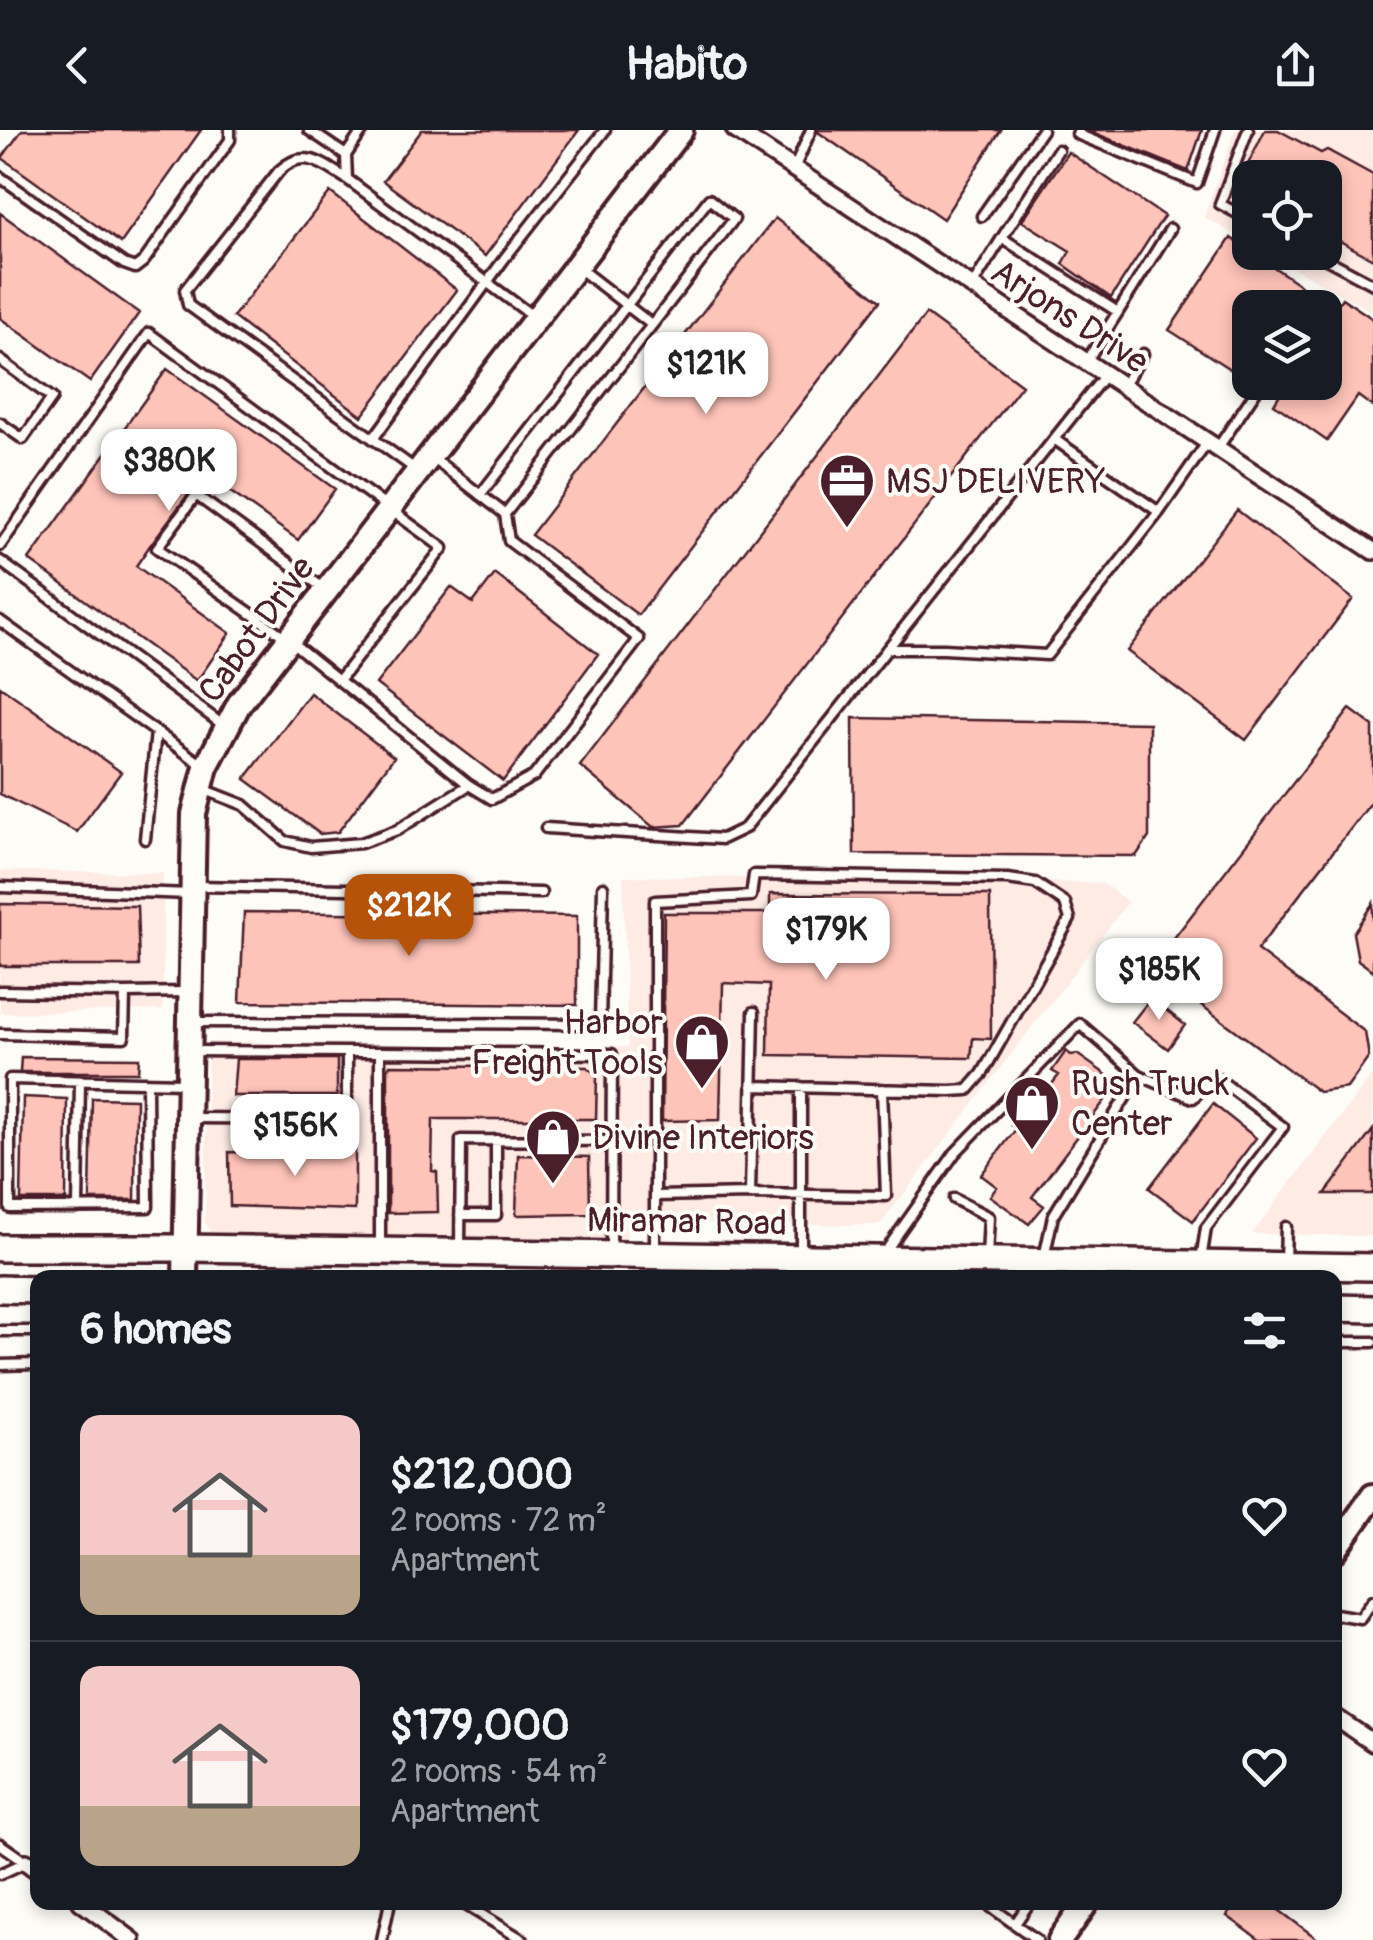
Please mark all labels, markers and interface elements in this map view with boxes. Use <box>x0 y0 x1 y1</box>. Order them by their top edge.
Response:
text: Habito <box>626 37 747 93</box>
icon: back <box>50 38 105 93</box>
icon: share <box>1268 38 1323 93</box>
map controls <box>1232 160 1342 400</box>
button: locate <box>1232 160 1342 270</box>
street label: Arjons Drive <box>983 250 1156 384</box>
button: layers <box>1232 290 1342 400</box>
pin: $121K <box>636 332 776 417</box>
text: $121K <box>666 344 746 384</box>
pin: $380K <box>99 429 239 514</box>
text: $380K <box>123 441 215 481</box>
office icon: MSJ DELIVERY <box>817 451 877 530</box>
place label: MSJ DELIVERY <box>886 460 1106 504</box>
street label: Cabot Drive <box>189 548 325 711</box>
pin: $212K <box>339 874 479 959</box>
text: $212K <box>367 886 451 926</box>
pin: $179K <box>756 898 896 983</box>
text: $179K <box>785 910 867 950</box>
pin: $185K <box>1089 938 1229 1023</box>
text: $185K <box>1118 950 1200 990</box>
place label: Harbor Freight Tools <box>471 1001 663 1085</box>
shop icon: Harbor Freight Tools <box>672 1012 732 1091</box>
place label: Rush Truck Center <box>1071 1062 1230 1146</box>
shop icon: Rush Truck Center <box>1002 1073 1062 1152</box>
pin: $156K <box>225 1094 365 1179</box>
text: $156K <box>252 1106 338 1146</box>
shop icon: Divine Interiors <box>523 1107 583 1186</box>
place label: Divine Interiors <box>592 1116 814 1160</box>
street label: Miramar Road <box>587 1198 787 1246</box>
icon: filters <box>1237 1303 1292 1358</box>
text: 6 homes <box>80 1304 231 1356</box>
text: $212,000 <box>390 1449 573 1501</box>
icon: home <box>160 1455 280 1575</box>
icon: heart <box>1237 1488 1292 1543</box>
text: 2 rooms · 72 m² <box>390 1501 607 1541</box>
text: Apartment <box>390 1541 539 1581</box>
text: $179,000 <box>390 1700 570 1752</box>
icon: home <box>160 1706 280 1826</box>
icon: heart <box>1237 1739 1292 1794</box>
text: 2 rooms · 54 m² <box>390 1752 608 1792</box>
text: Apartment <box>390 1792 539 1832</box>

